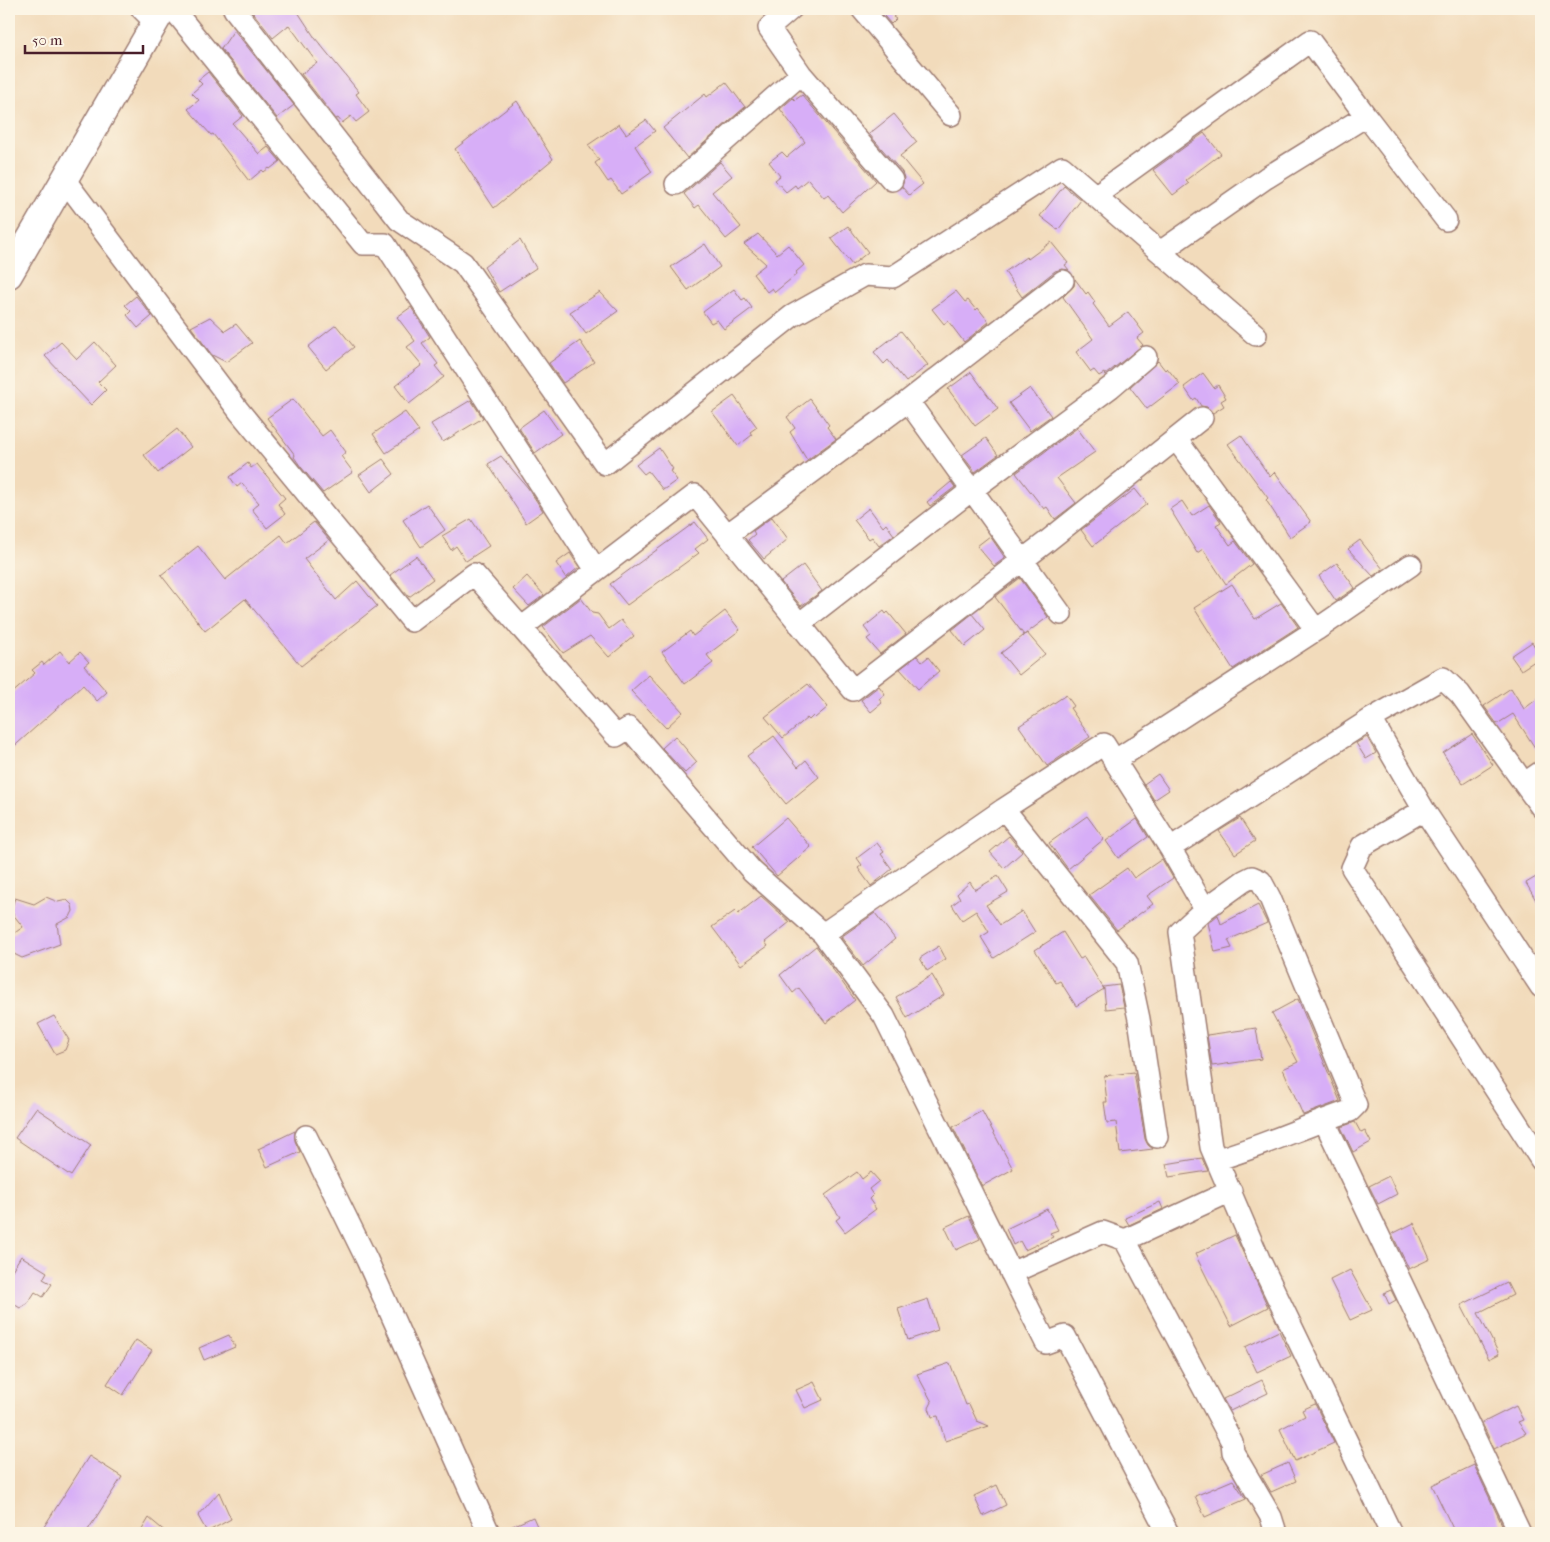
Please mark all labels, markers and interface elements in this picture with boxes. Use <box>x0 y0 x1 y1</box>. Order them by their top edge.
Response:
scale bar <box>25 22 142 54</box>
text: 50 m <box>32 31 63 49</box>

